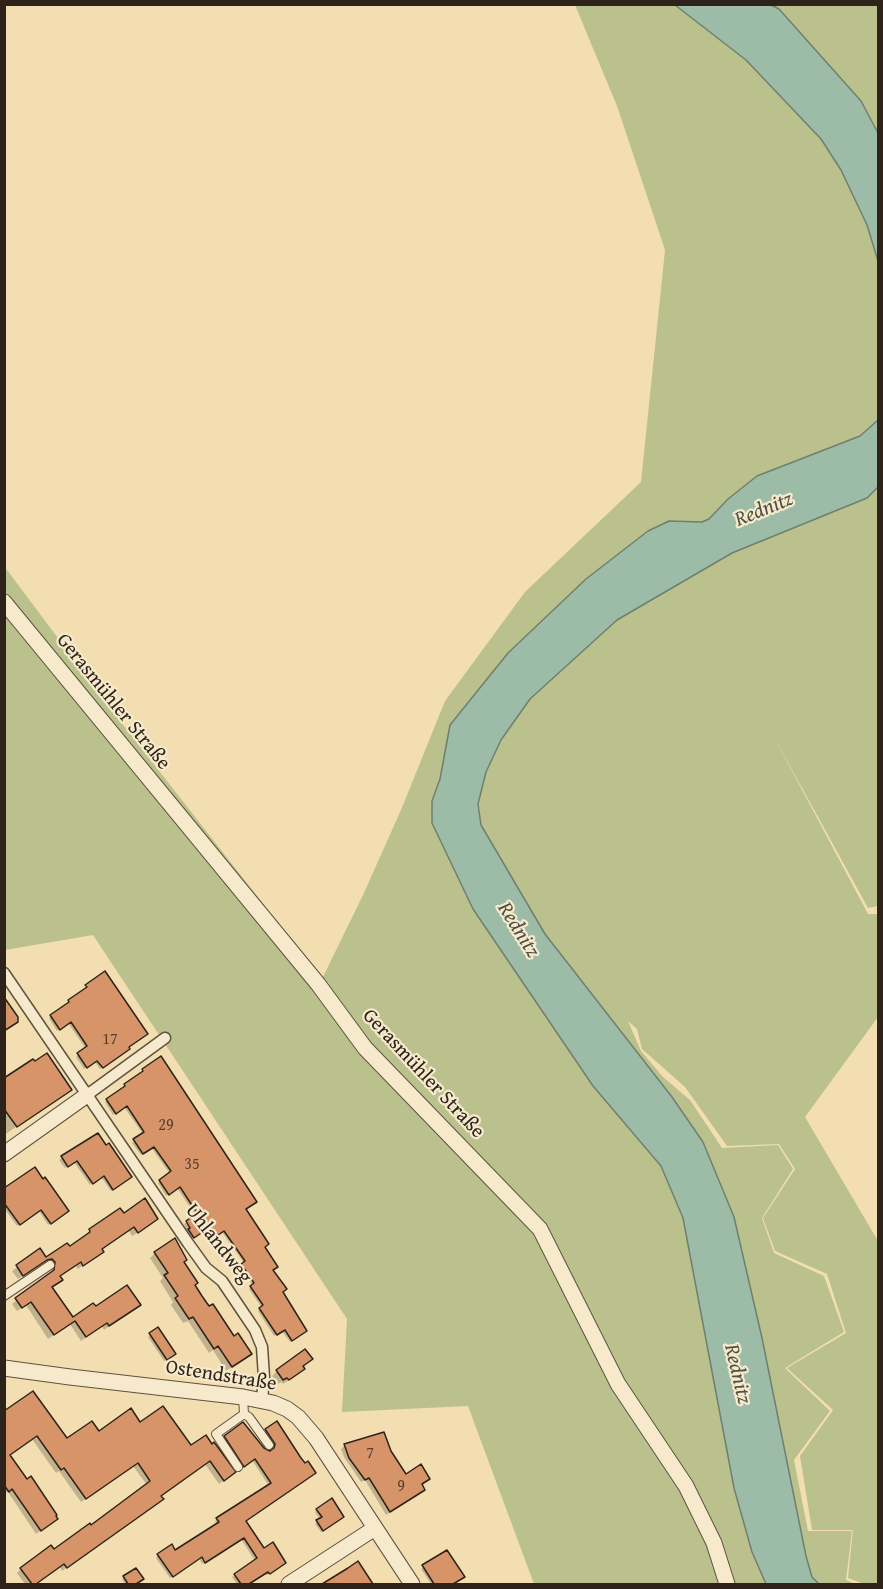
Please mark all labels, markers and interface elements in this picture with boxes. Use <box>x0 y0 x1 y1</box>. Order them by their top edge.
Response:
water label: Rednitz <box>731 487 797 533</box>
street label: Gerasmühler Straße <box>51 629 175 775</box>
water label: Rednitz <box>491 898 545 962</box>
street label: Gerasmühler Straße <box>357 1004 489 1144</box>
house number: 17 <box>102 1030 118 1050</box>
house number: 29 <box>158 1116 174 1136</box>
house number: 35 <box>184 1155 200 1175</box>
street label: Uhlandweg <box>179 1199 257 1289</box>
water label: Rednitz <box>718 1342 756 1406</box>
street label: Ostendstraße <box>164 1355 278 1397</box>
house number: 7 <box>366 1444 374 1464</box>
house number: 9 <box>397 1477 405 1497</box>

